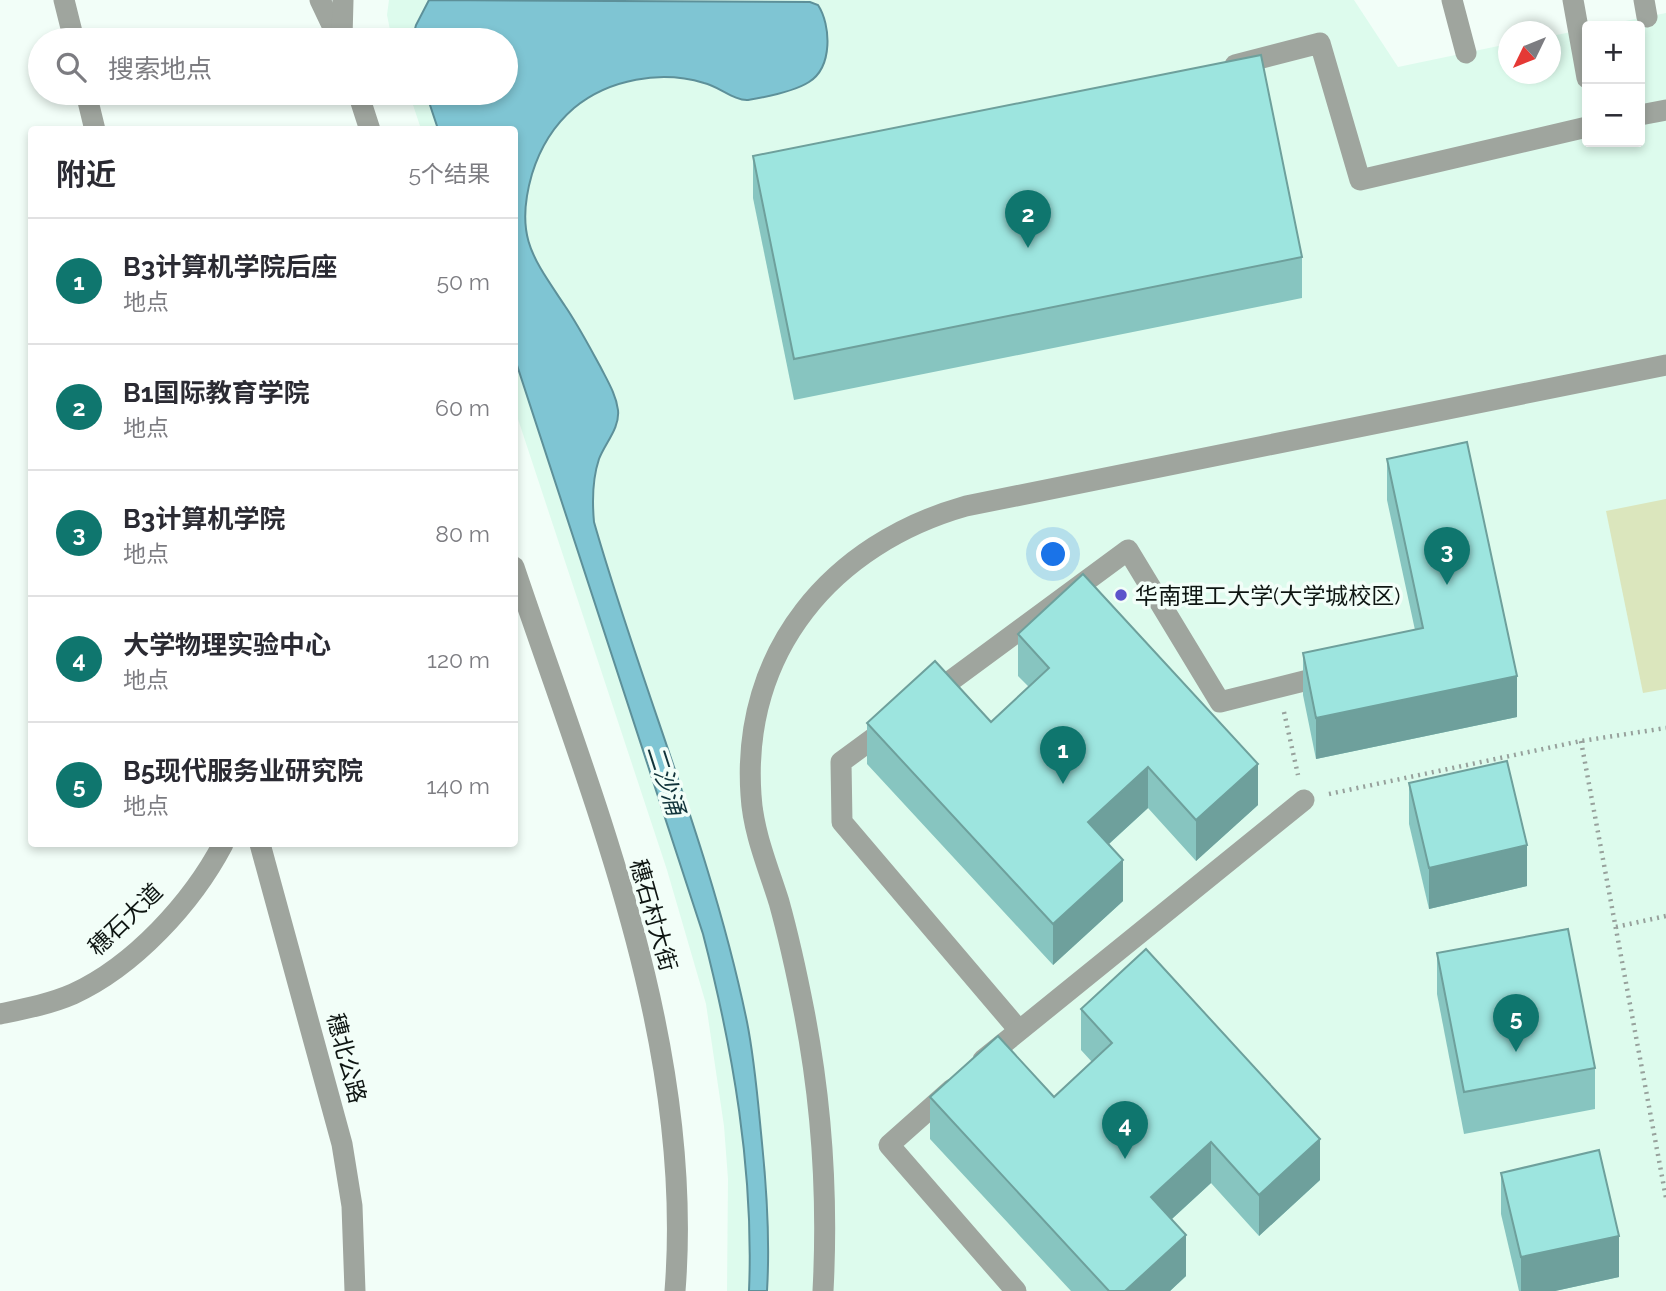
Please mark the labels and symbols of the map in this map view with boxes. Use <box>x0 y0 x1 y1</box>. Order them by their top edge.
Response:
north arrow <box>1498 21 1561 84</box>
pin: 2 <box>1005 190 1051 248</box>
pin: 3 <box>1424 527 1470 585</box>
your location <box>1036 537 1070 571</box>
place label: 华南理工大学(大学城校区) <box>1135 582 1400 609</box>
marker: 华南理工大学(大学城校区) <box>1113 587 1129 603</box>
pin: 1 <box>1040 726 1086 784</box>
water label: 二沙涌 <box>641 741 692 822</box>
street label: 穗石村大街 <box>625 856 683 974</box>
street label: 穗石大道 <box>83 877 167 961</box>
pin: 5 <box>1493 994 1539 1052</box>
street label: 穗北公路 <box>322 1010 372 1106</box>
pin: 4 <box>1102 1101 1148 1159</box>

